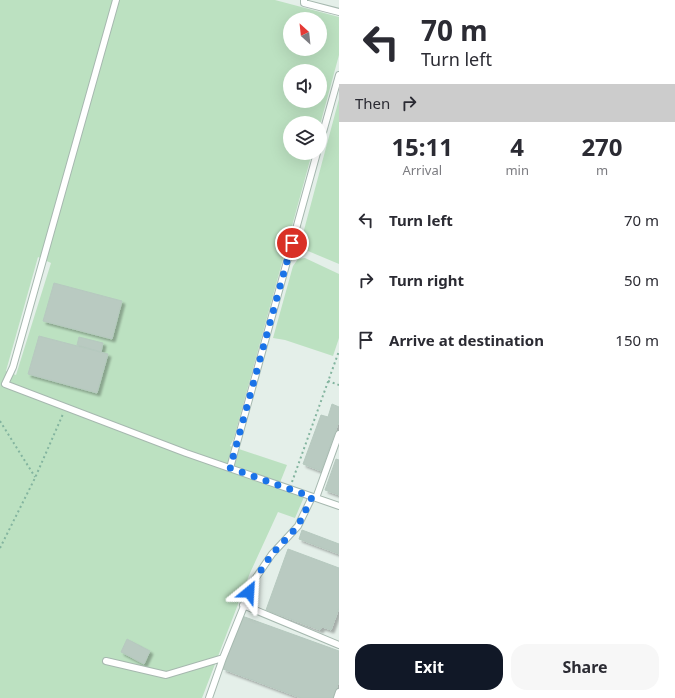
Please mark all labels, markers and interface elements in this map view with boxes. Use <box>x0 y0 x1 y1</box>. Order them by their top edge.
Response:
text: 70 m <box>421 11 488 49</box>
north arrow <box>283 12 327 56</box>
map controls <box>283 12 327 160</box>
icon: left <box>355 16 407 68</box>
text: Turn left <box>421 47 492 71</box>
button: sound <box>283 64 327 108</box>
icon: right <box>398 92 420 114</box>
text: Then <box>355 93 390 113</box>
button: layers <box>283 116 327 160</box>
text: 15:11 <box>391 130 453 163</box>
text: 4 <box>510 130 524 163</box>
text: 270 <box>581 130 623 163</box>
text: Arrival <box>402 161 442 179</box>
text: min <box>505 161 529 179</box>
text: m <box>596 161 608 179</box>
icon: left <box>355 209 377 231</box>
text: Turn left <box>389 210 453 230</box>
text: 70 m <box>624 210 659 230</box>
pin <box>275 226 309 260</box>
icon: arrive <box>281 232 303 254</box>
icon: right <box>355 269 377 291</box>
text: Turn right <box>389 270 464 290</box>
text: 50 m <box>624 270 659 290</box>
icon: arrive <box>355 329 377 351</box>
text: Arrive at destination <box>389 330 544 350</box>
text: 150 m <box>615 330 659 350</box>
position arrow <box>228 571 270 613</box>
button: Exit <box>355 644 503 690</box>
button: Share <box>511 644 659 690</box>

